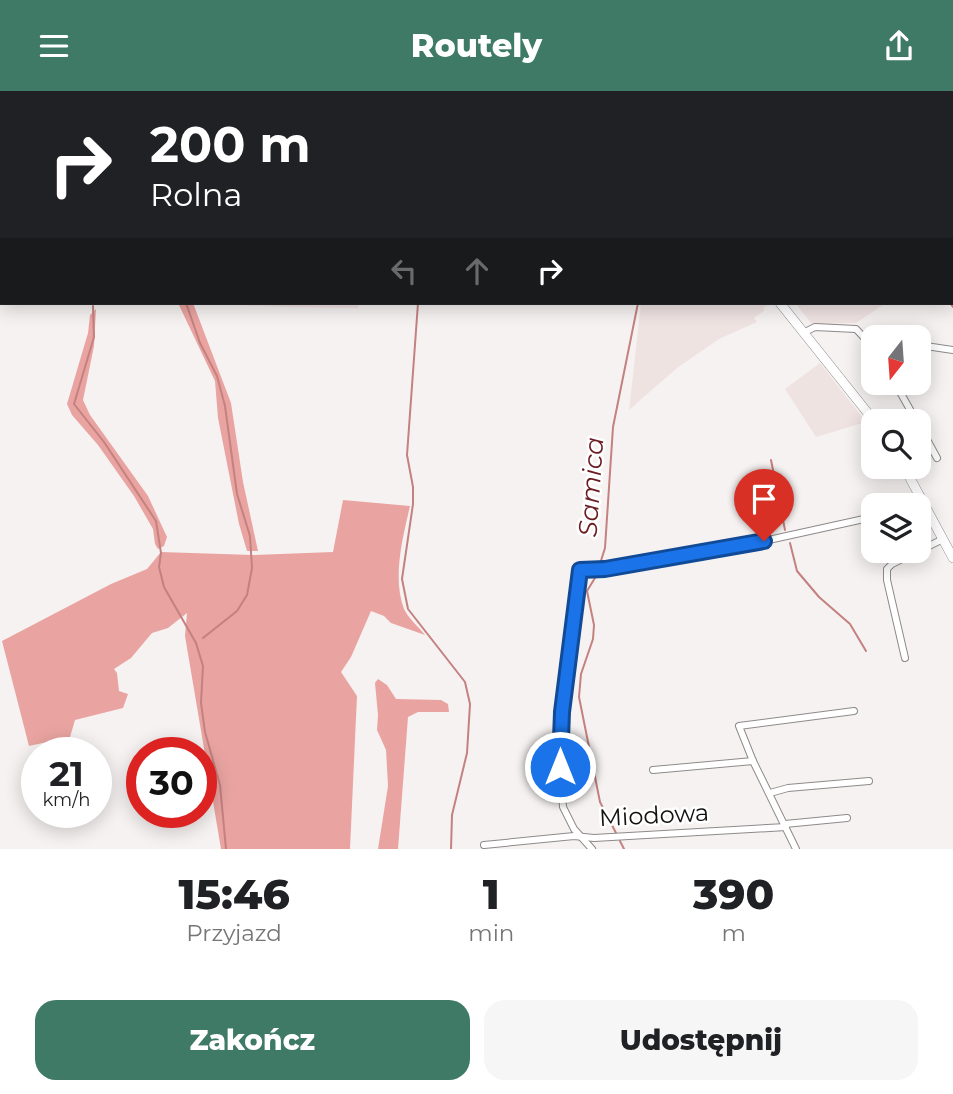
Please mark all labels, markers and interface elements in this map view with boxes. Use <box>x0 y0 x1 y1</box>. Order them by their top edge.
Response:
text: Routely <box>411 26 542 65</box>
icon: menu <box>35 27 73 65</box>
icon: share <box>880 27 918 65</box>
text: 200 m <box>150 115 311 174</box>
icon: right <box>35 119 126 210</box>
text: Rolna <box>150 175 242 214</box>
icon: left <box>385 252 423 290</box>
icon: ahead <box>458 252 496 290</box>
icon: right <box>531 252 569 290</box>
north arrow <box>861 325 931 395</box>
map controls <box>861 325 931 563</box>
button: search <box>861 409 931 479</box>
water label: Samica <box>572 436 610 538</box>
pin <box>734 469 794 541</box>
icon: arrive <box>745 480 783 518</box>
button: layers <box>861 493 931 563</box>
position arrow <box>523 730 597 804</box>
speed limit sign: 30 <box>126 737 217 828</box>
text: 21 <box>49 752 84 795</box>
text: km/h <box>42 789 91 811</box>
street label: Miodowa <box>598 798 710 832</box>
text: 15:46 <box>179 868 290 920</box>
text: 1 <box>483 868 500 920</box>
text: 390 <box>693 868 774 920</box>
text: Przyjazd <box>186 919 282 947</box>
text: min <box>468 919 514 947</box>
text: m <box>722 919 746 947</box>
button: Zakończ <box>35 1000 470 1080</box>
button: Udostępnij <box>484 1000 918 1080</box>

